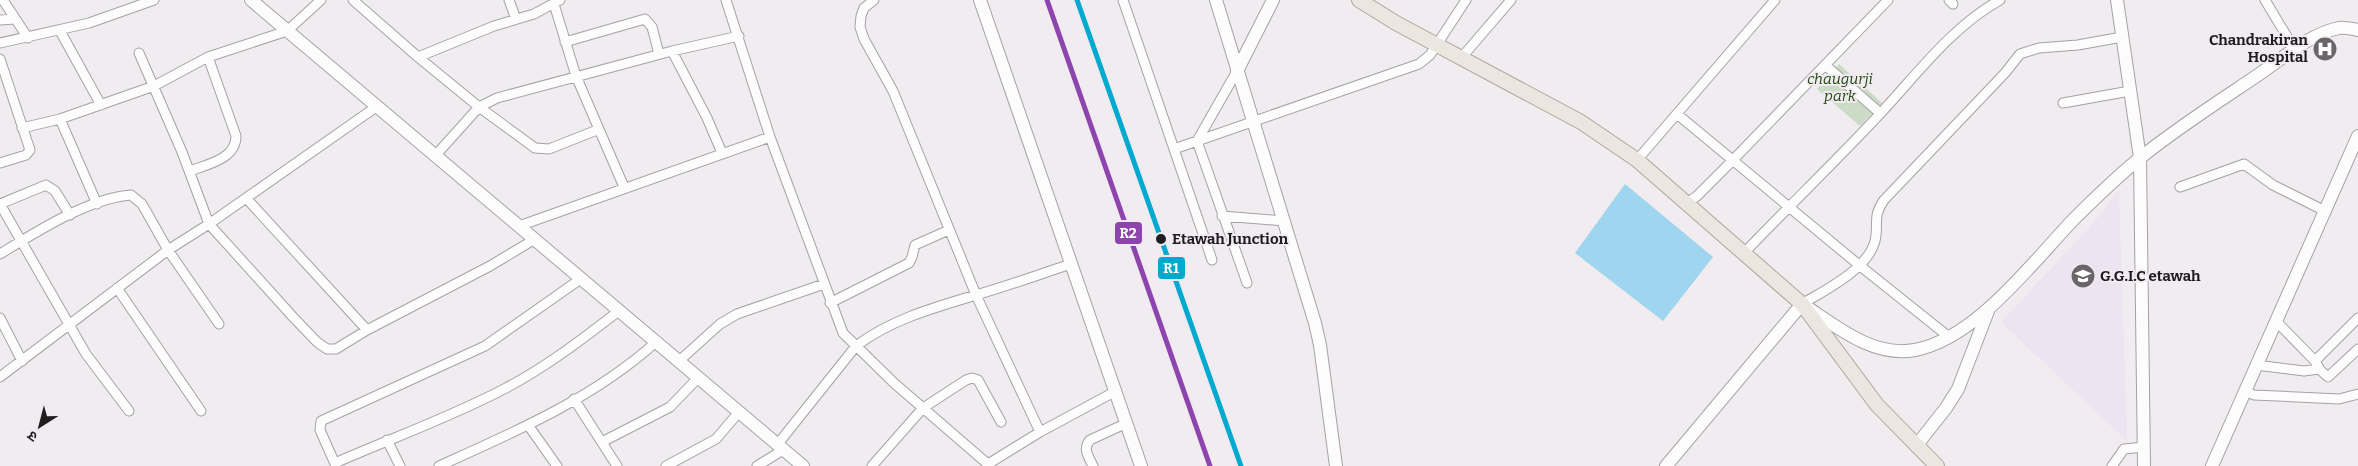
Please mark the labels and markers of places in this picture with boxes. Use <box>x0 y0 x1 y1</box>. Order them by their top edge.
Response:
place label: Chandrakiran Hospital <box>2209 31 2308 66</box>
hospital icon: Chandrakiran Hospital <box>2312 36 2338 62</box>
place label: Etawah Junction <box>1172 230 1289 248</box>
marker: Etawah Junction <box>1154 232 1168 246</box>
school or university icon: G.G.I.C etawah <box>2070 263 2096 289</box>
place label: G.G.I.C etawah <box>2100 267 2201 285</box>

